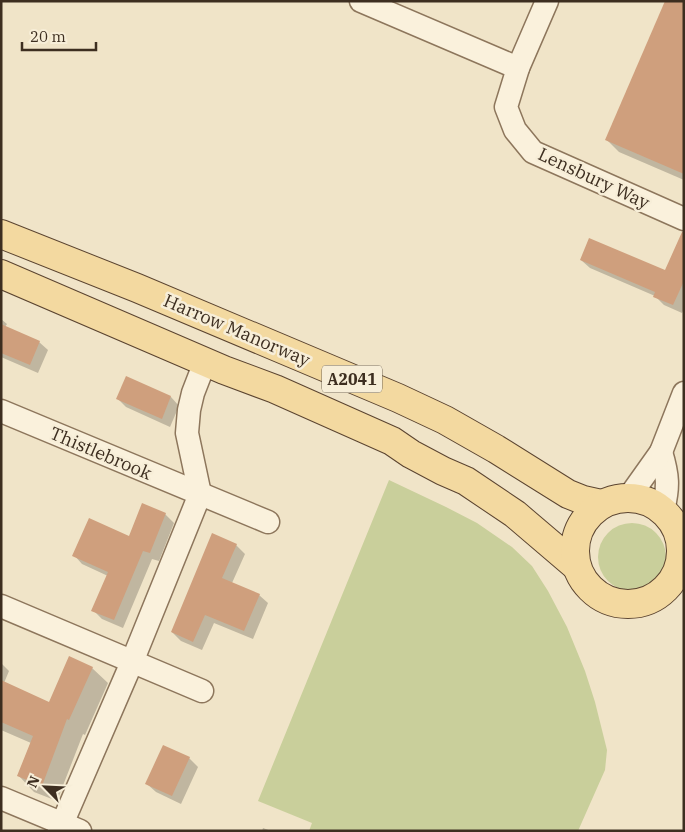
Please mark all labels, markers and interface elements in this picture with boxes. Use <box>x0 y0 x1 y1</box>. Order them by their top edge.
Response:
scale bar <box>22 20 96 52</box>
text: 20 m <box>30 27 66 46</box>
street label: Lensbury Way <box>535 142 654 214</box>
street label: Harrow Manorway <box>160 289 314 371</box>
road number: A2041 <box>322 366 382 392</box>
street label: Thistlebrook <box>47 421 156 485</box>
north arrow <box>20 762 70 812</box>
text: N <box>23 773 44 790</box>

